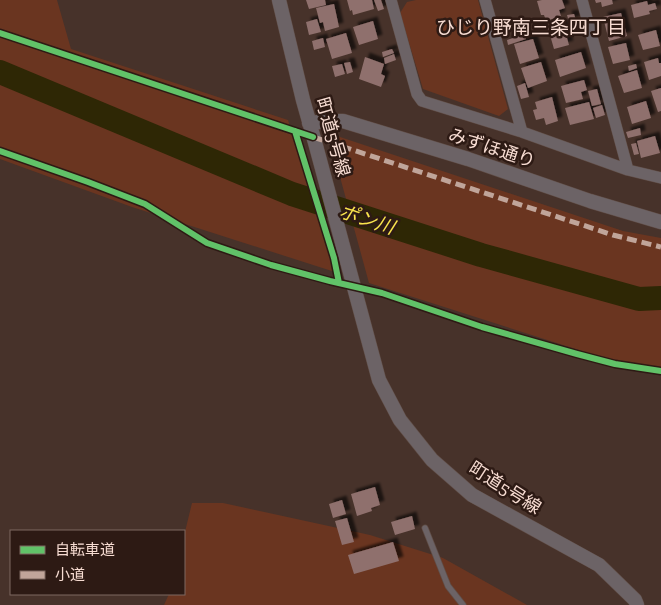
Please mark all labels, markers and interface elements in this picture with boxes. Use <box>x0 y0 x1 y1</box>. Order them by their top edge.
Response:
district label: ひじり野南三条四丁目 <box>436 16 626 39</box>
street label: 町道5号線 <box>311 95 355 179</box>
street label: みずほ通り <box>446 124 538 172</box>
water label: ポン川 <box>336 200 399 240</box>
street label: 町道5号線 <box>465 457 545 519</box>
legend <box>10 530 185 595</box>
text: 自転車道 <box>55 541 115 559</box>
text: 小道 <box>55 566 85 584</box>

